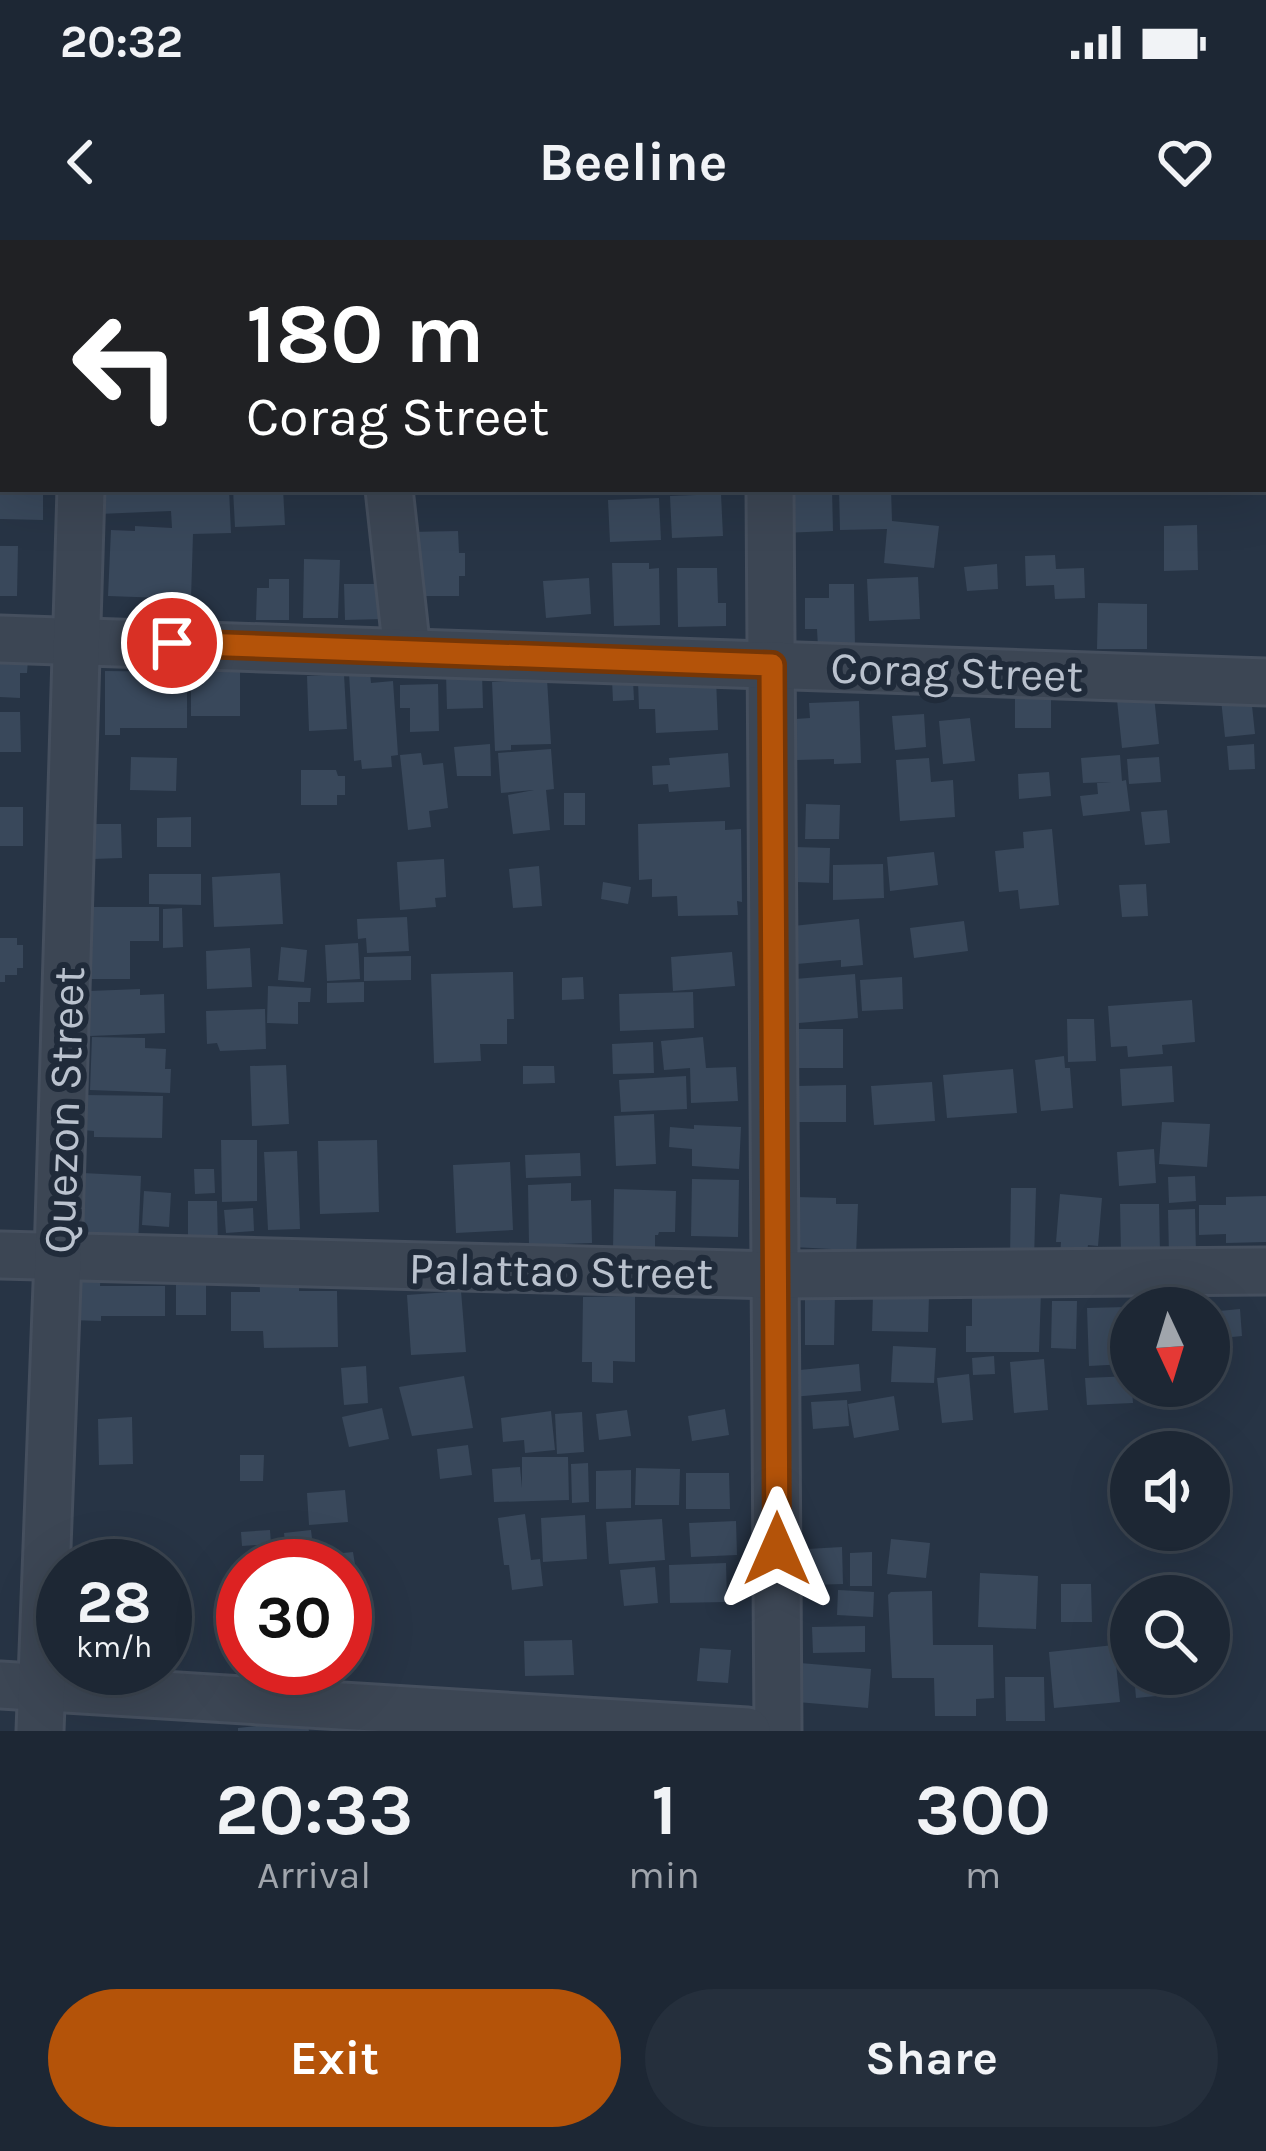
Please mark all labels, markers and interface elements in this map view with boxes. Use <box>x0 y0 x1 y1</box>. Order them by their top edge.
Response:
text: 20:32 <box>60 16 183 68</box>
icon: back <box>48 129 114 195</box>
icon: heart <box>1152 129 1218 195</box>
text: Beeline <box>539 130 727 194</box>
text: 180 m <box>246 285 484 383</box>
icon: left <box>48 288 204 444</box>
text: Corag Street <box>246 385 549 449</box>
pin <box>121 592 223 694</box>
icon: arrive <box>139 610 205 676</box>
street label: Corag Street <box>830 642 1084 703</box>
street label: Quezon Street <box>33 966 95 1254</box>
street label: Palattao Street <box>408 1242 714 1300</box>
north arrow <box>1110 1287 1230 1407</box>
map controls <box>1110 1287 1230 1695</box>
button: sound <box>1110 1431 1230 1551</box>
position arrow <box>714 1486 840 1612</box>
speed limit sign: 30 <box>216 1539 372 1695</box>
text: 28 <box>76 1567 152 1637</box>
button: search <box>1110 1575 1230 1695</box>
text: km/h <box>76 1629 152 1665</box>
text: 20:33 <box>215 1768 413 1852</box>
text: 1 <box>651 1768 677 1852</box>
text: 300 <box>915 1768 1051 1852</box>
text: Arrival <box>257 1852 371 1898</box>
text: min <box>628 1852 700 1898</box>
text: m <box>965 1852 1001 1898</box>
button: Exit <box>48 1989 621 2127</box>
button: Share <box>645 1989 1218 2127</box>

